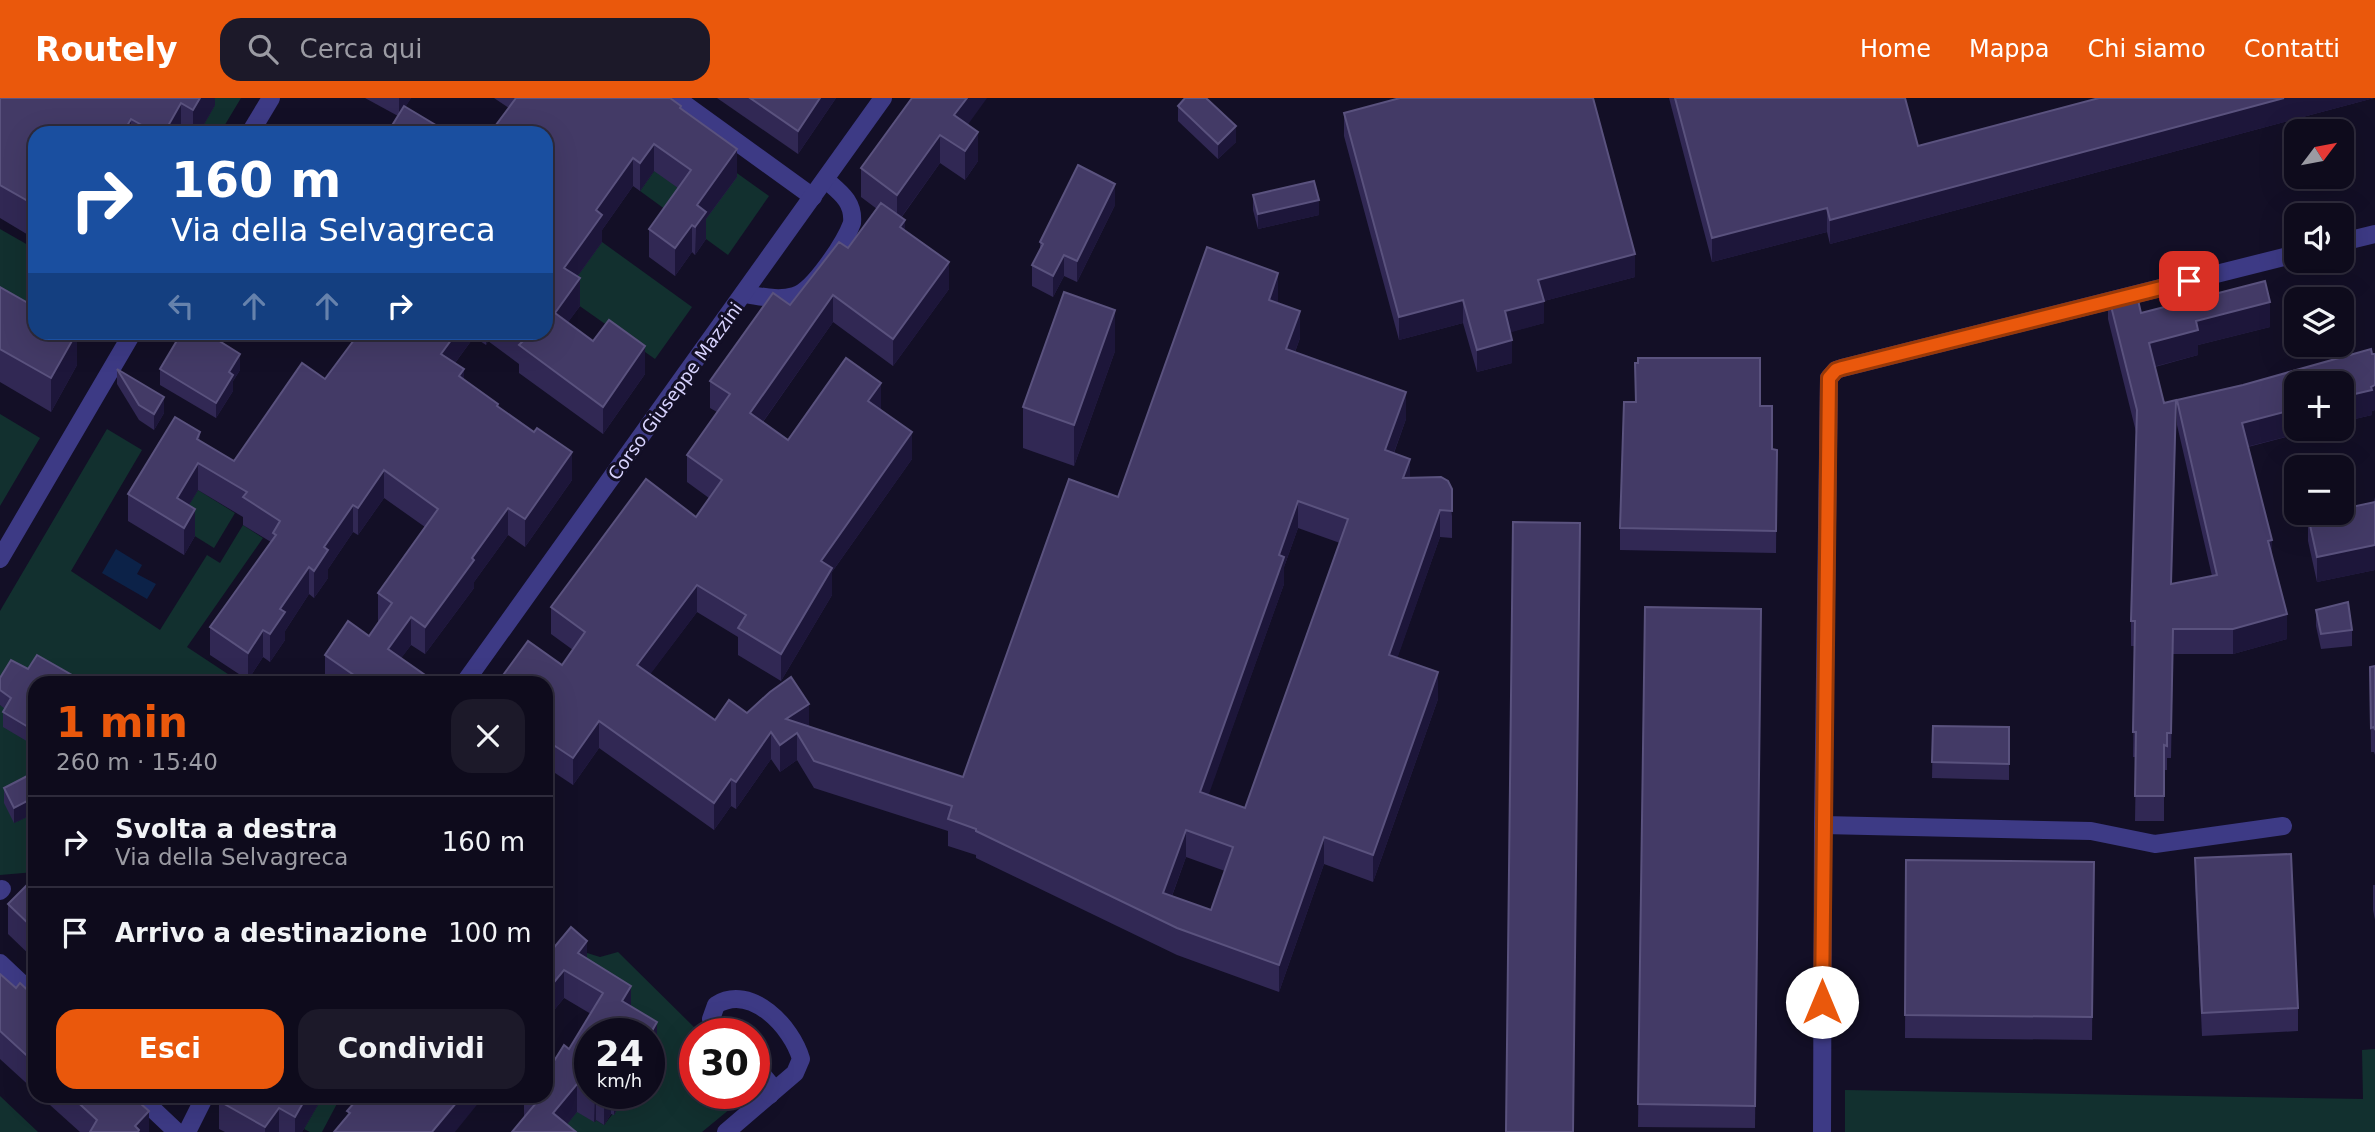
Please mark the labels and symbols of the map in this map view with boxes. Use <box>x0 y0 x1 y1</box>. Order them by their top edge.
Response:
north arrow <box>2284 119 2354 189</box>
pin <box>2159 251 2219 311</box>
street label: Corso Giuseppe Mazzini <box>603 298 747 484</box>
position arrow <box>1785 965 1859 1039</box>
speed limit sign: 30 <box>679 1018 770 1109</box>

